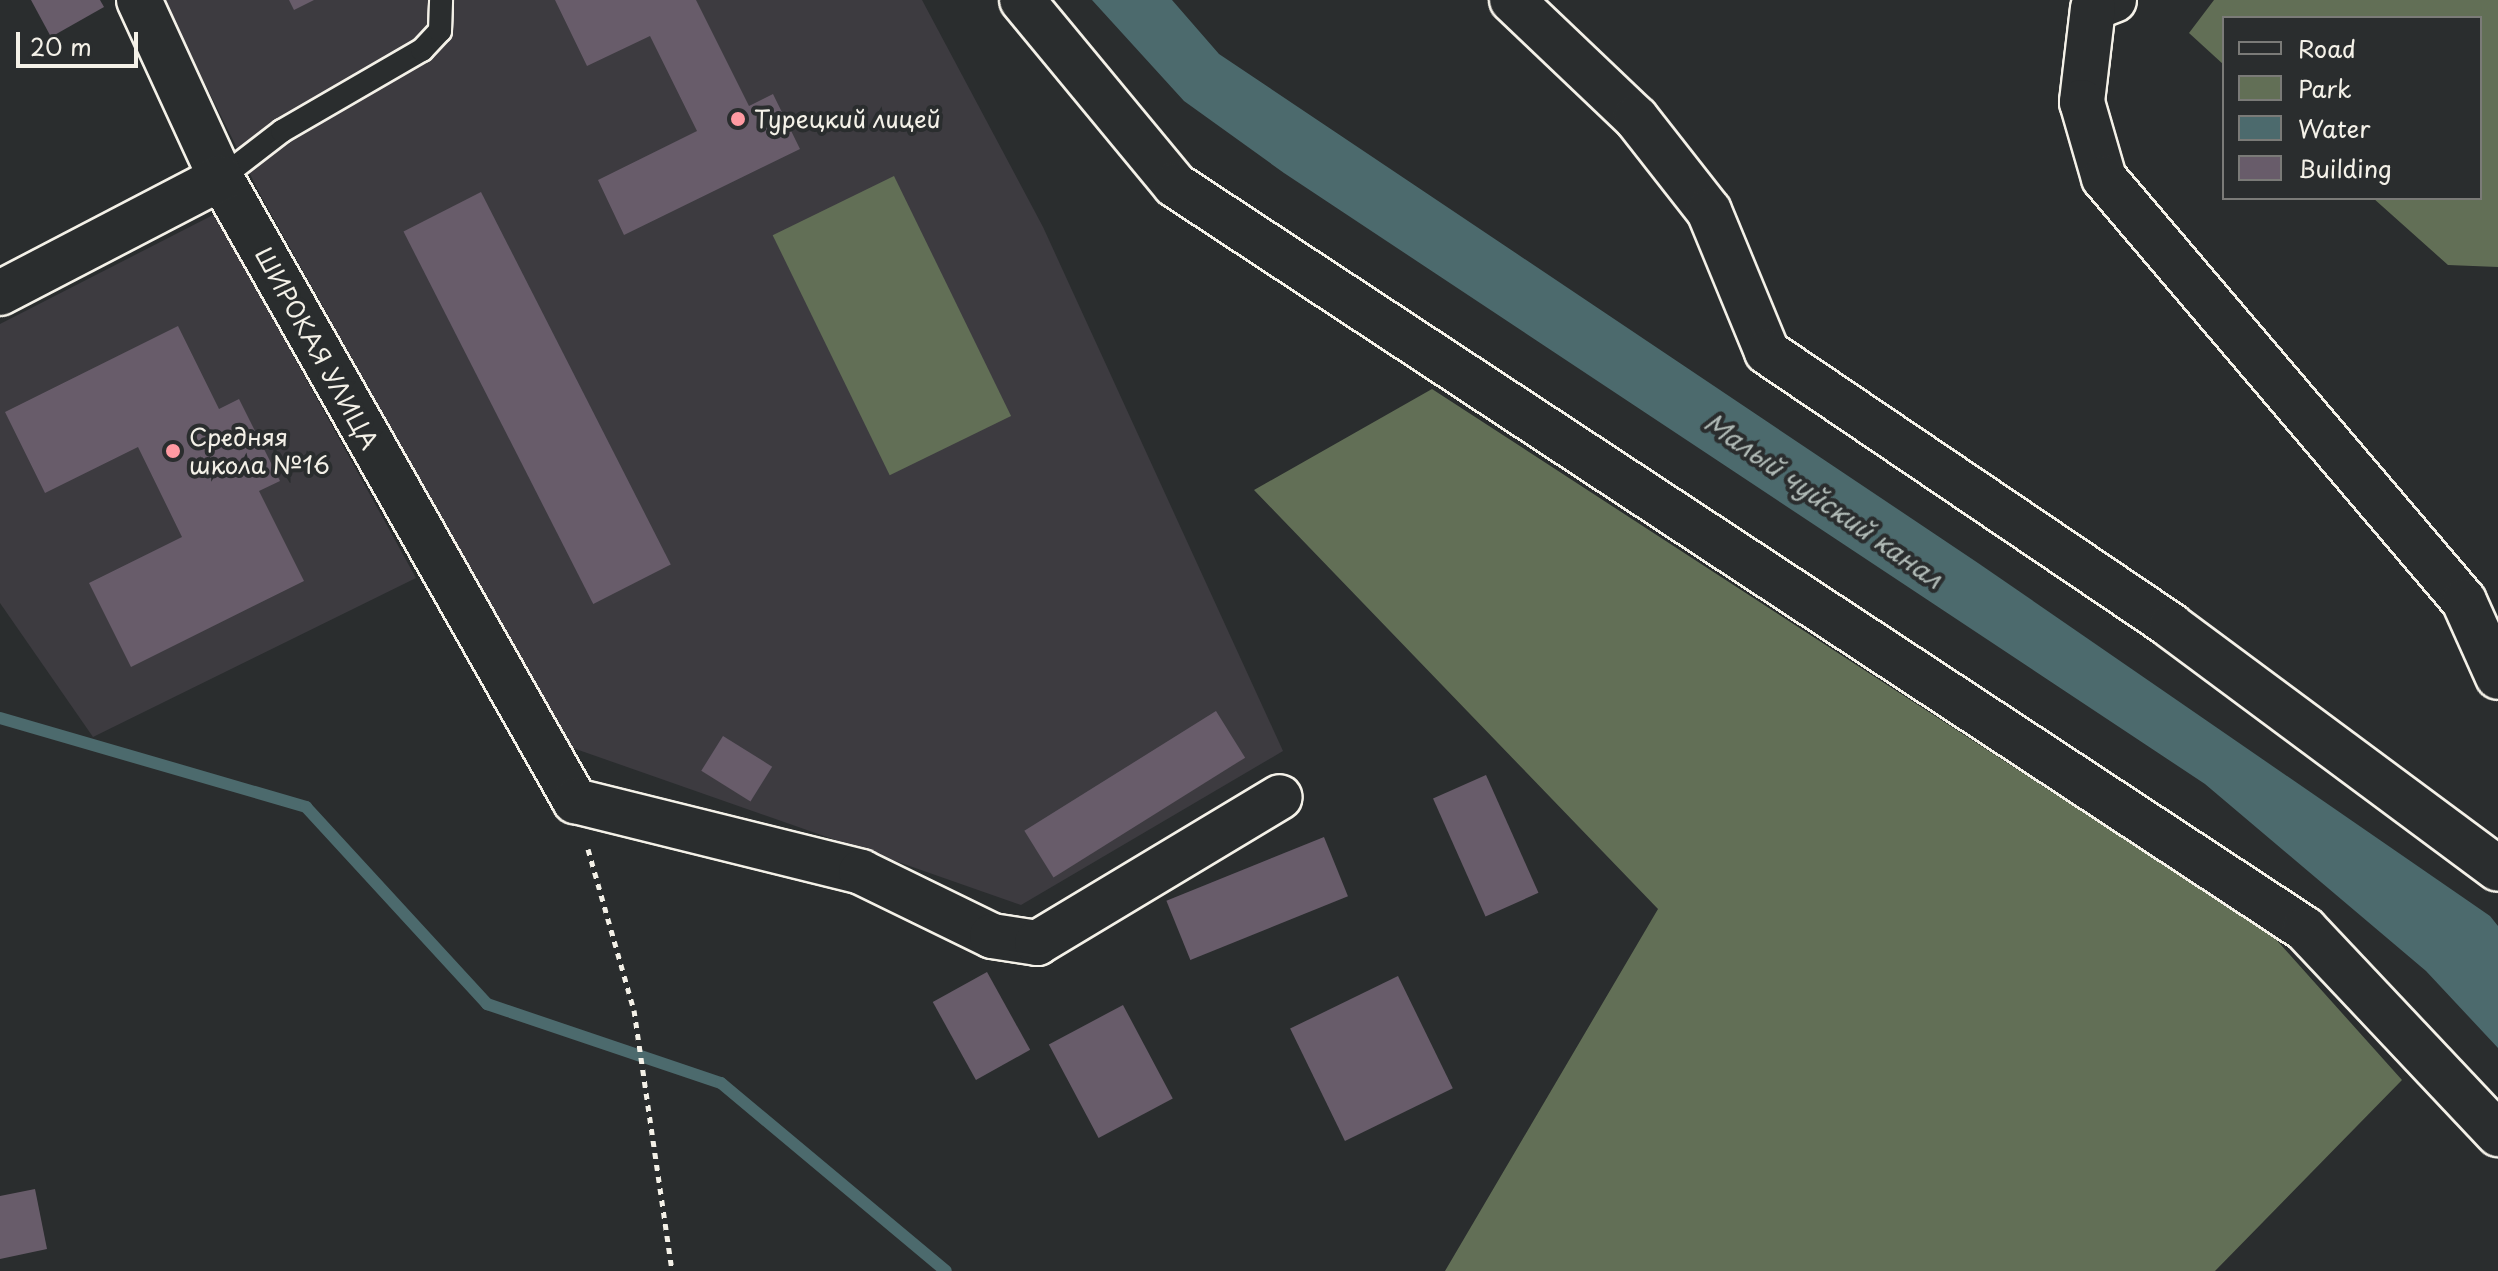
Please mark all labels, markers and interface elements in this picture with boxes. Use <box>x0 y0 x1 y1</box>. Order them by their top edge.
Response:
scale bar <box>20 16 142 66</box>
legend <box>2222 16 2482 200</box>
text: 20 m <box>30 28 92 64</box>
text: Road <box>2298 30 2356 66</box>
text: Park <box>2298 70 2352 106</box>
place label: Турецкий лицей <box>754 105 943 133</box>
marker: Турецкий лицей <box>729 110 747 128</box>
text: Water <box>2298 110 2370 146</box>
text: Building <box>2298 150 2392 186</box>
street label: ШИРОКАЯ УЛИЦА <box>250 242 384 454</box>
water label: Малый чуйский канал <box>1698 405 1950 595</box>
place label: Средняя школа №16 <box>189 423 331 479</box>
marker: Средняя школа №16 <box>164 442 182 460</box>

